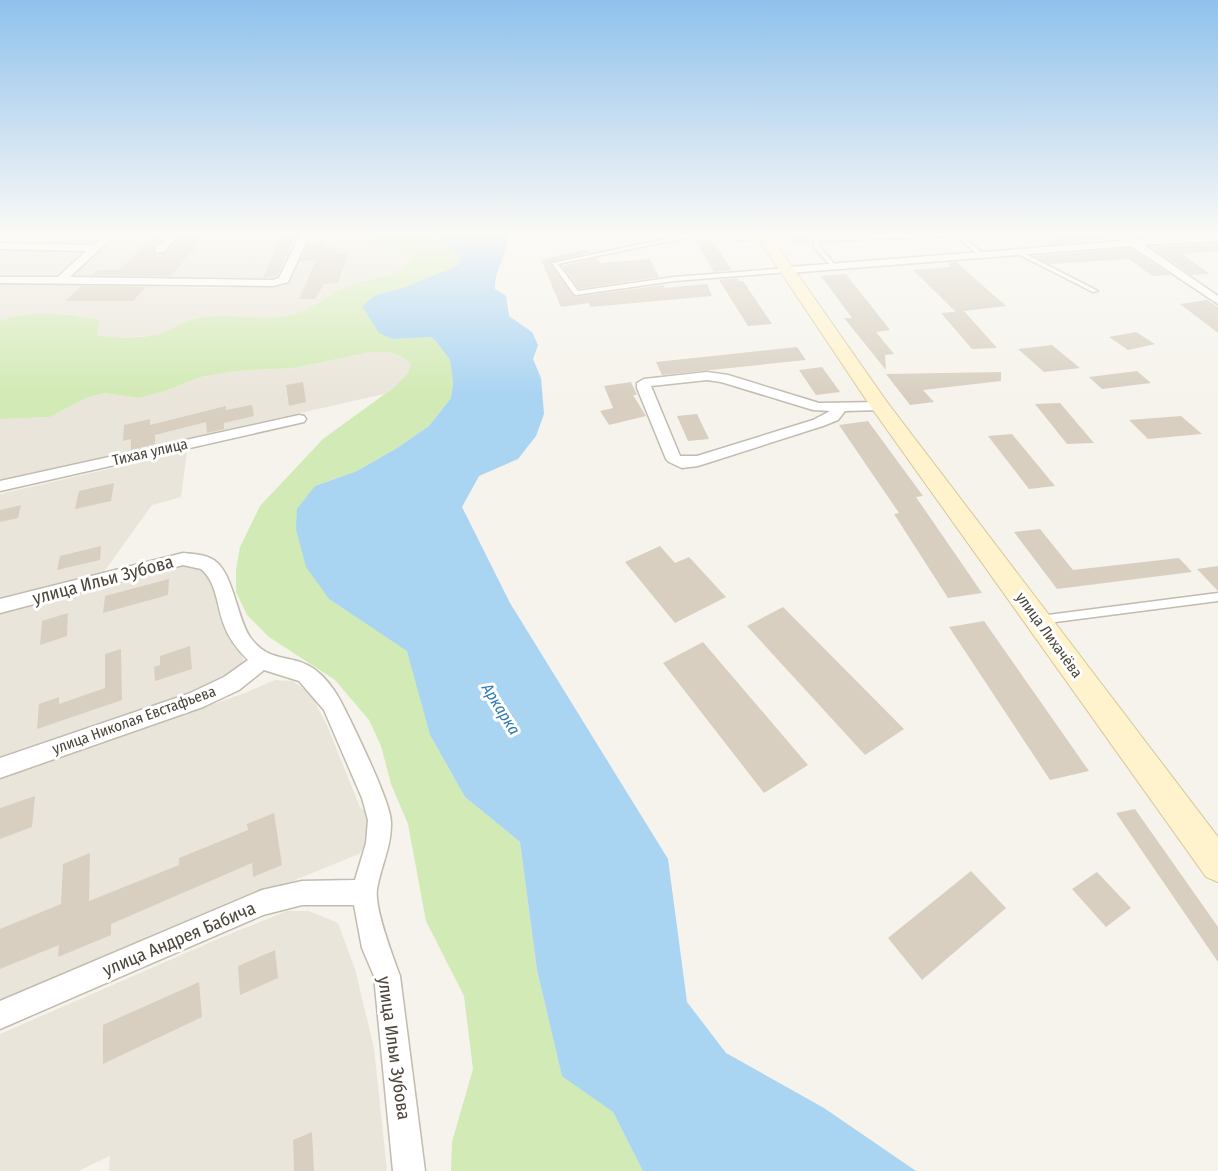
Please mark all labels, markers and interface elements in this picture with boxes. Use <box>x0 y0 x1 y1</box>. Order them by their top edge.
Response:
street label: Тихая улица <box>111 435 189 469</box>
street label: улица Ильи Зубова <box>30 551 176 609</box>
street label: улица Лихачёва <box>1012 589 1086 681</box>
water label: Аркарка <box>477 679 524 738</box>
street label: улица Николая Евстафьева <box>50 682 218 758</box>
street label: улица Андрея Бабича <box>99 897 259 981</box>
street label: улица Ильи Зубова <box>373 975 415 1121</box>

